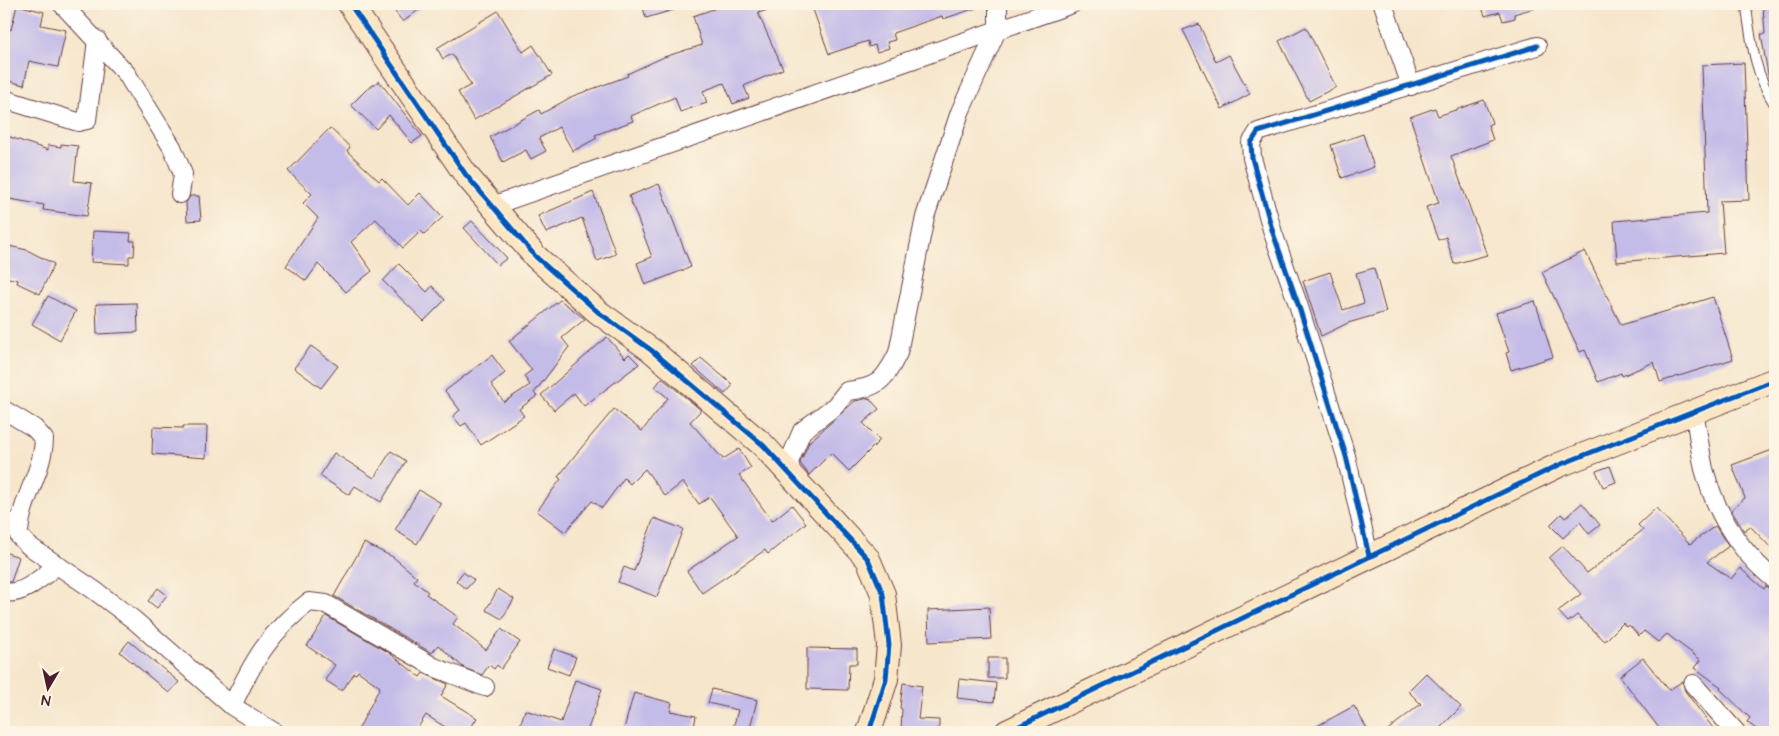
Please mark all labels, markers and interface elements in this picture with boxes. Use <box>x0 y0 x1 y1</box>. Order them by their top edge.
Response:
north arrow <box>22 664 72 714</box>
text: N <box>40 689 52 710</box>

